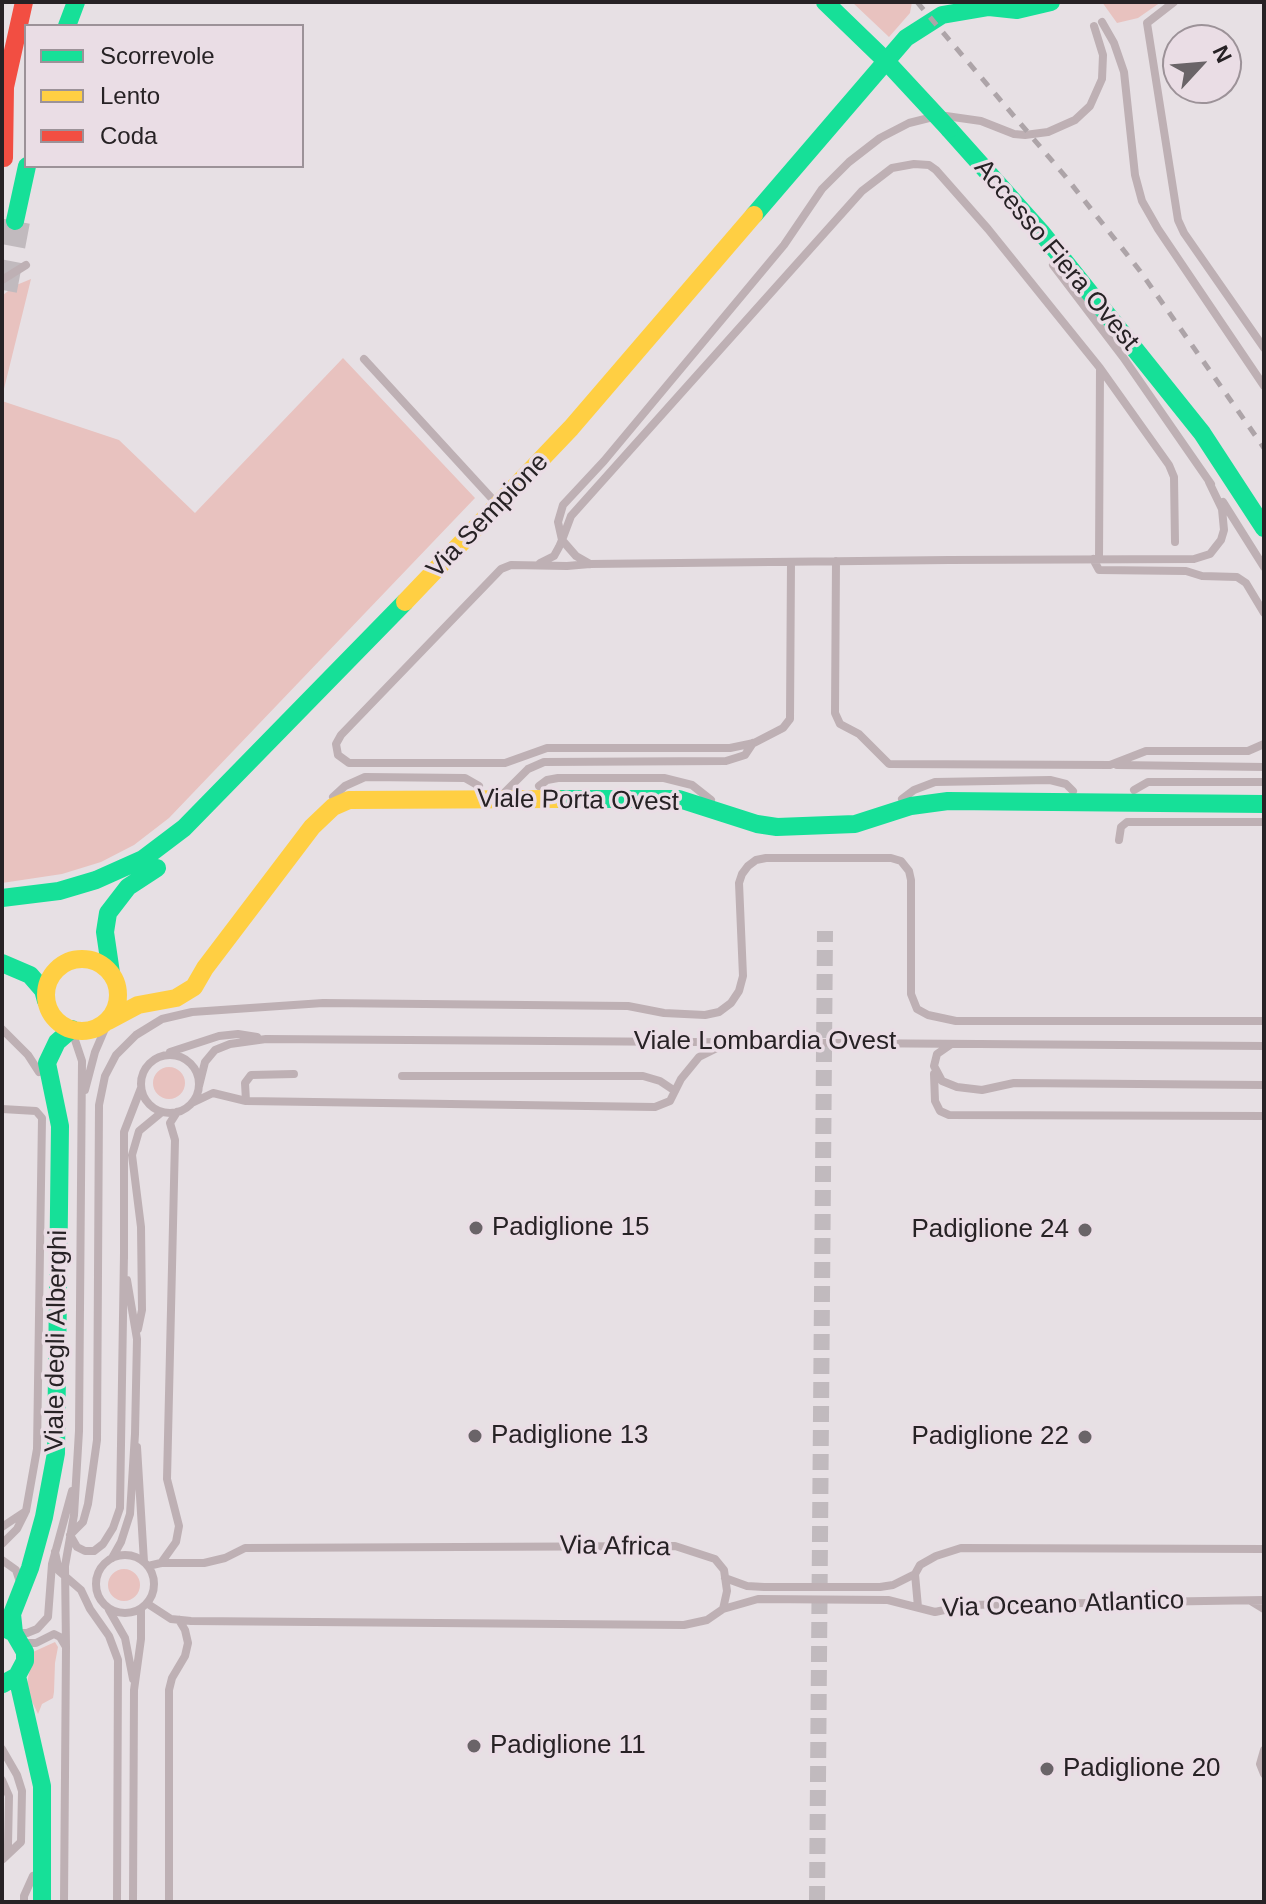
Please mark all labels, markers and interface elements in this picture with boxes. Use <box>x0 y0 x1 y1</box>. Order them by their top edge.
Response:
legend <box>24 24 304 168</box>
north arrow <box>1162 24 1242 104</box>
text: Scorrevole <box>100 42 215 69</box>
text: N <box>1208 42 1237 67</box>
text: Lento <box>100 82 160 109</box>
text: Coda <box>100 122 157 149</box>
street label: Accesso Fiera Ovest <box>967 153 1145 357</box>
street label: Via Sempione <box>421 447 555 585</box>
street label: Viale Porta Ovest <box>477 784 679 818</box>
street label: Viale Lombardia Ovest <box>634 1026 896 1058</box>
place label: Padiglione 15 <box>492 1212 650 1244</box>
place label: Padiglione 24 <box>911 1214 1069 1246</box>
marker: Padiglione 15 <box>467 1219 485 1237</box>
marker: Padiglione 24 <box>1076 1221 1094 1239</box>
street label: Viale degli Alberghi <box>39 1230 75 1452</box>
place label: Padiglione 13 <box>491 1420 649 1452</box>
place label: Padiglione 22 <box>911 1421 1069 1453</box>
marker: Padiglione 13 <box>466 1427 484 1445</box>
marker: Padiglione 22 <box>1076 1428 1094 1446</box>
street label: Via Africa <box>559 1530 671 1564</box>
street label: Via Oceano Atlantico <box>941 1585 1185 1625</box>
place label: Padiglione 11 <box>490 1730 646 1762</box>
marker: Padiglione 11 <box>465 1737 483 1755</box>
place label: Padiglione 20 <box>1063 1753 1221 1785</box>
marker: Padiglione 20 <box>1038 1760 1056 1778</box>

